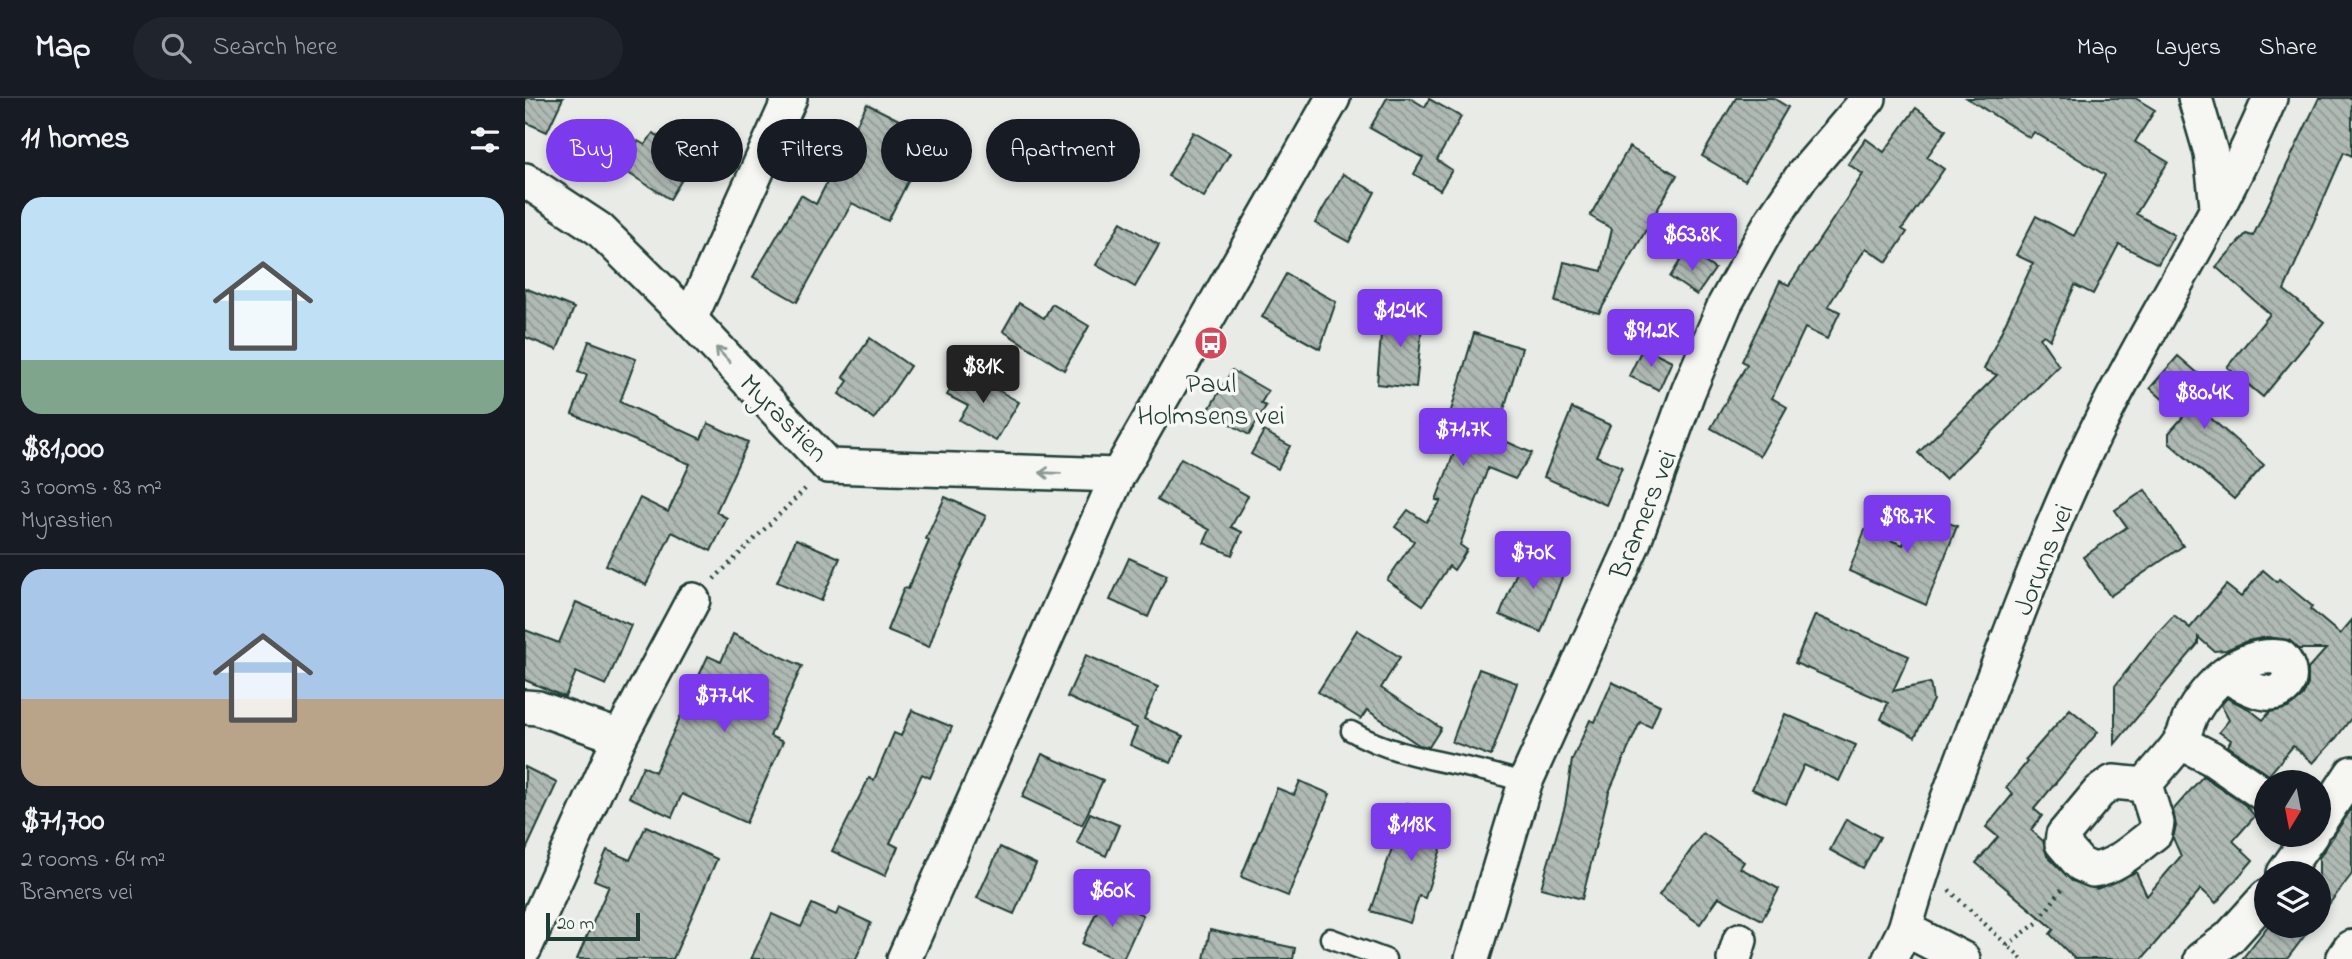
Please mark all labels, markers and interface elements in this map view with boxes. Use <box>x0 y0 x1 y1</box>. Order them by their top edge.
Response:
search box <box>133 17 623 80</box>
text: Map <box>35 24 91 72</box>
icon: search <box>157 29 195 67</box>
text: Search here <box>213 29 337 67</box>
text: Map <box>2077 31 2117 66</box>
text: Layers <box>2155 31 2221 66</box>
text: Share <box>2259 31 2317 66</box>
text: 11 homes <box>21 118 129 162</box>
chip: Buy <box>546 119 637 182</box>
chip: Rent <box>651 119 743 182</box>
chip: Filters <box>757 119 867 182</box>
chip: New <box>881 119 972 182</box>
chip: Apartment <box>986 119 1140 182</box>
icon: filters <box>466 121 504 159</box>
pin: $63.8K <box>1635 214 1749 273</box>
text: $63.8K <box>1663 219 1721 252</box>
icon: home <box>200 243 326 369</box>
pin: $124K <box>1351 289 1449 349</box>
text: $124K <box>1373 295 1427 328</box>
pin: $91.2K <box>1594 310 1708 369</box>
text: $91.2K <box>1623 315 1679 348</box>
bus stop icon: Paul Holmsens vei <box>1192 324 1230 362</box>
pin: $81K <box>942 345 1024 405</box>
one-way arrow <box>715 347 732 364</box>
text: $81K <box>962 351 1004 384</box>
place label: Paul Holmsens vei <box>1137 365 1285 438</box>
street label: Myrastien <box>729 366 836 473</box>
pin: $80.4K <box>2147 372 2261 431</box>
text: $80.4K <box>2175 377 2233 410</box>
pin: $71.7K <box>1406 408 1520 468</box>
text: $71.7K <box>1435 414 1491 447</box>
text: $81,000 <box>21 428 104 472</box>
street label: Bramers vei <box>1600 445 1690 587</box>
one-way arrow <box>1039 466 1062 480</box>
text: 3 rooms · 83 m² <box>21 472 162 505</box>
pin: $98.7K <box>1850 496 1964 555</box>
street label: Joruns vei <box>2004 498 2086 622</box>
text: $98.7K <box>1880 501 1934 534</box>
text: Myrastien <box>21 505 113 538</box>
pin: $70K <box>1492 532 1574 591</box>
text: $70K <box>1511 537 1555 570</box>
icon: home <box>200 615 326 741</box>
pin: $77.4K <box>667 674 781 734</box>
text: $77.4K <box>695 680 753 713</box>
north arrow <box>2254 770 2331 847</box>
map controls <box>2254 770 2331 938</box>
text: $71,700 <box>21 800 105 844</box>
pin: $118K <box>1362 804 1460 863</box>
text: $118K <box>1387 809 1435 842</box>
text: 2 rooms · 64 m² <box>21 844 165 877</box>
button: layers <box>2254 861 2331 938</box>
pin: $60K <box>1071 870 1153 929</box>
text: $60K <box>1089 875 1135 908</box>
text: Bramers vei <box>21 877 133 910</box>
scale bar <box>546 910 641 942</box>
text: 20 m <box>557 911 594 938</box>

